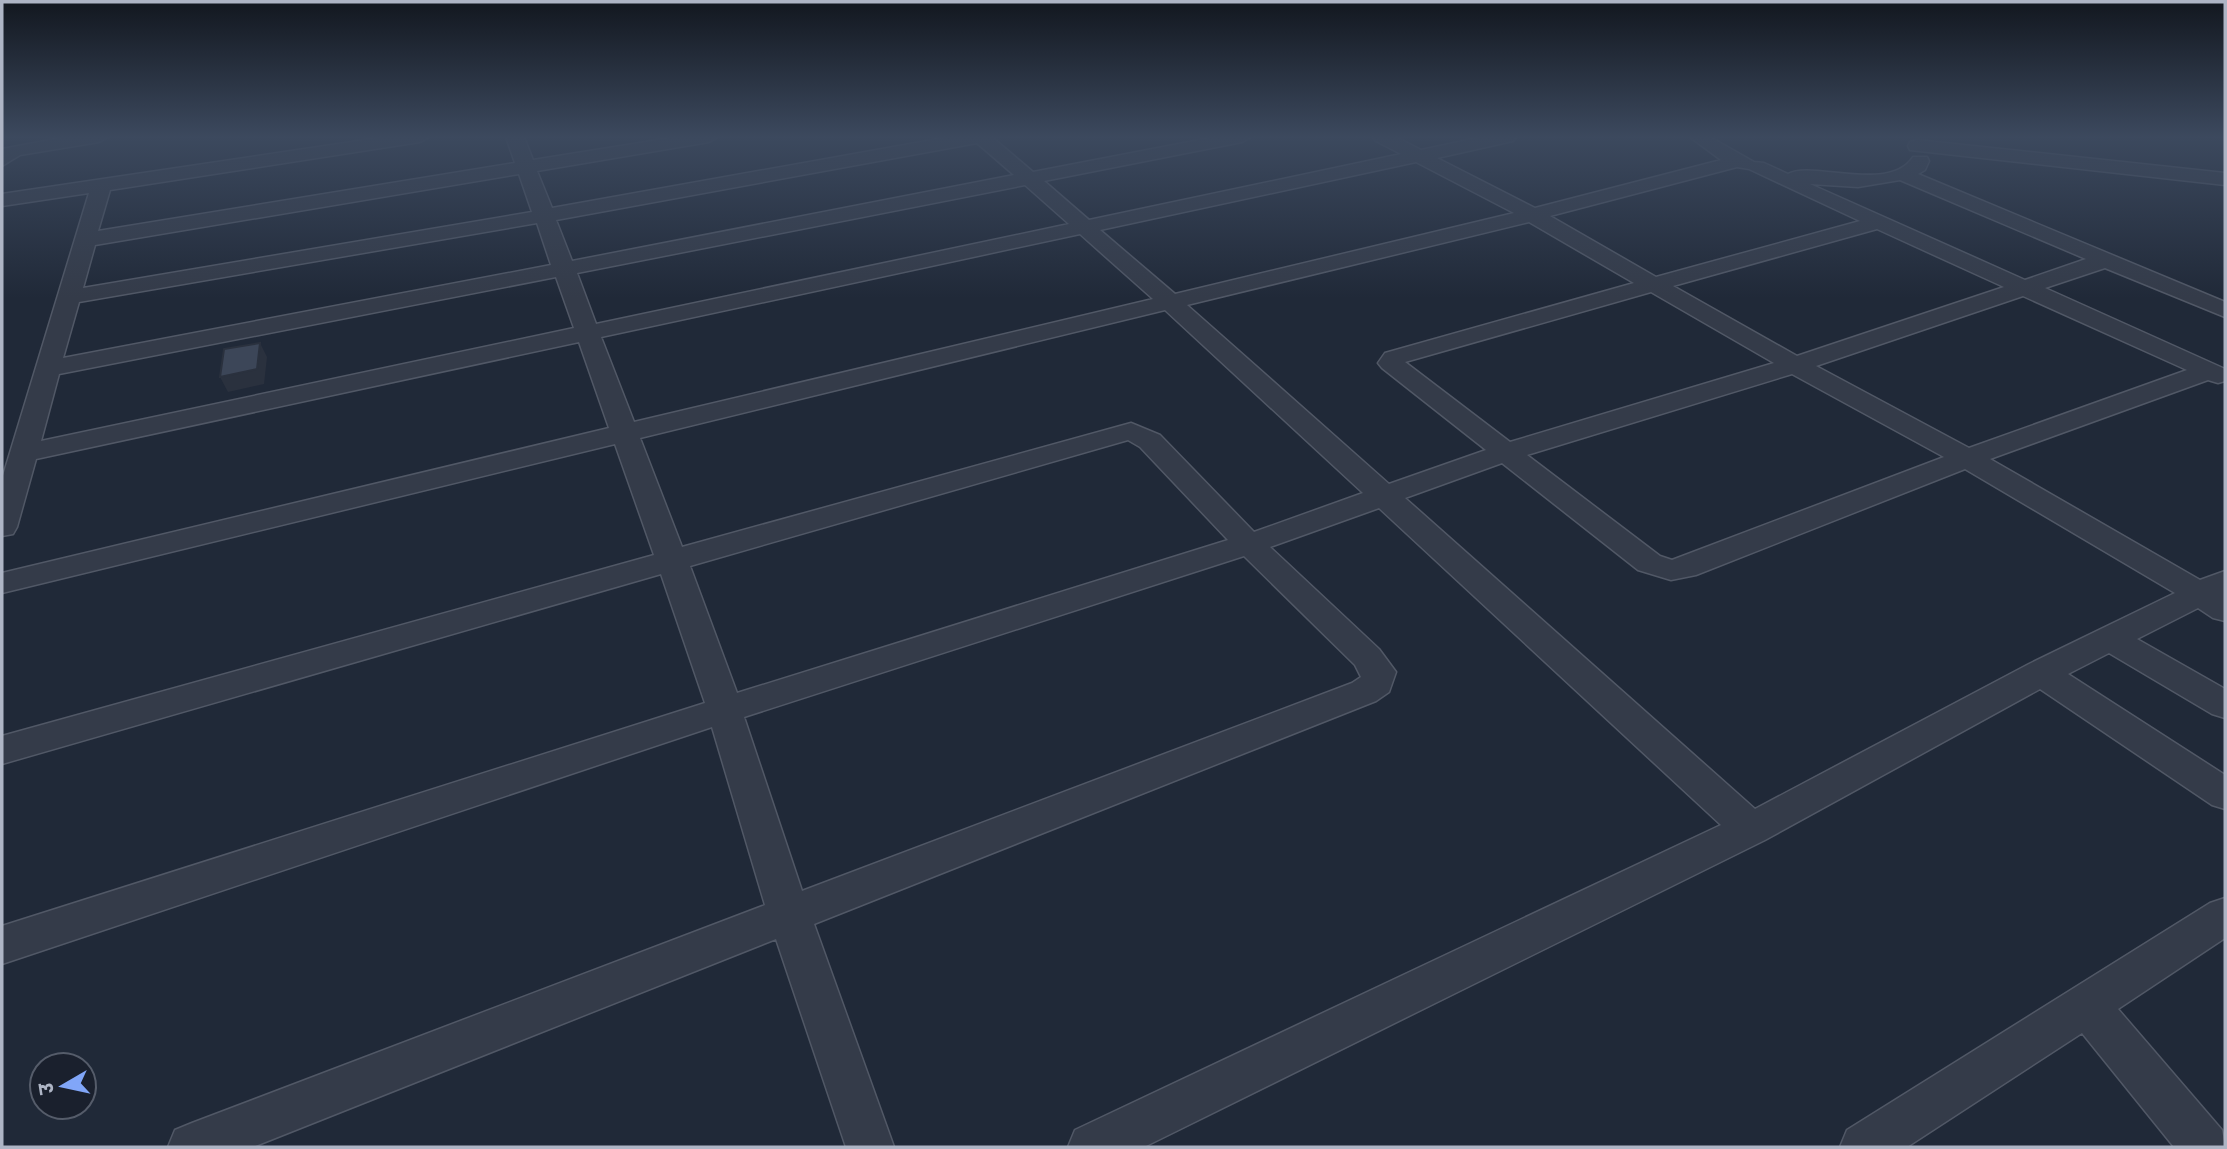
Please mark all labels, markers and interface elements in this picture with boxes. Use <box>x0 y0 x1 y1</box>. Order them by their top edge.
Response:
north arrow <box>28 1051 98 1121</box>
text: उ <box>32 1080 61 1097</box>

